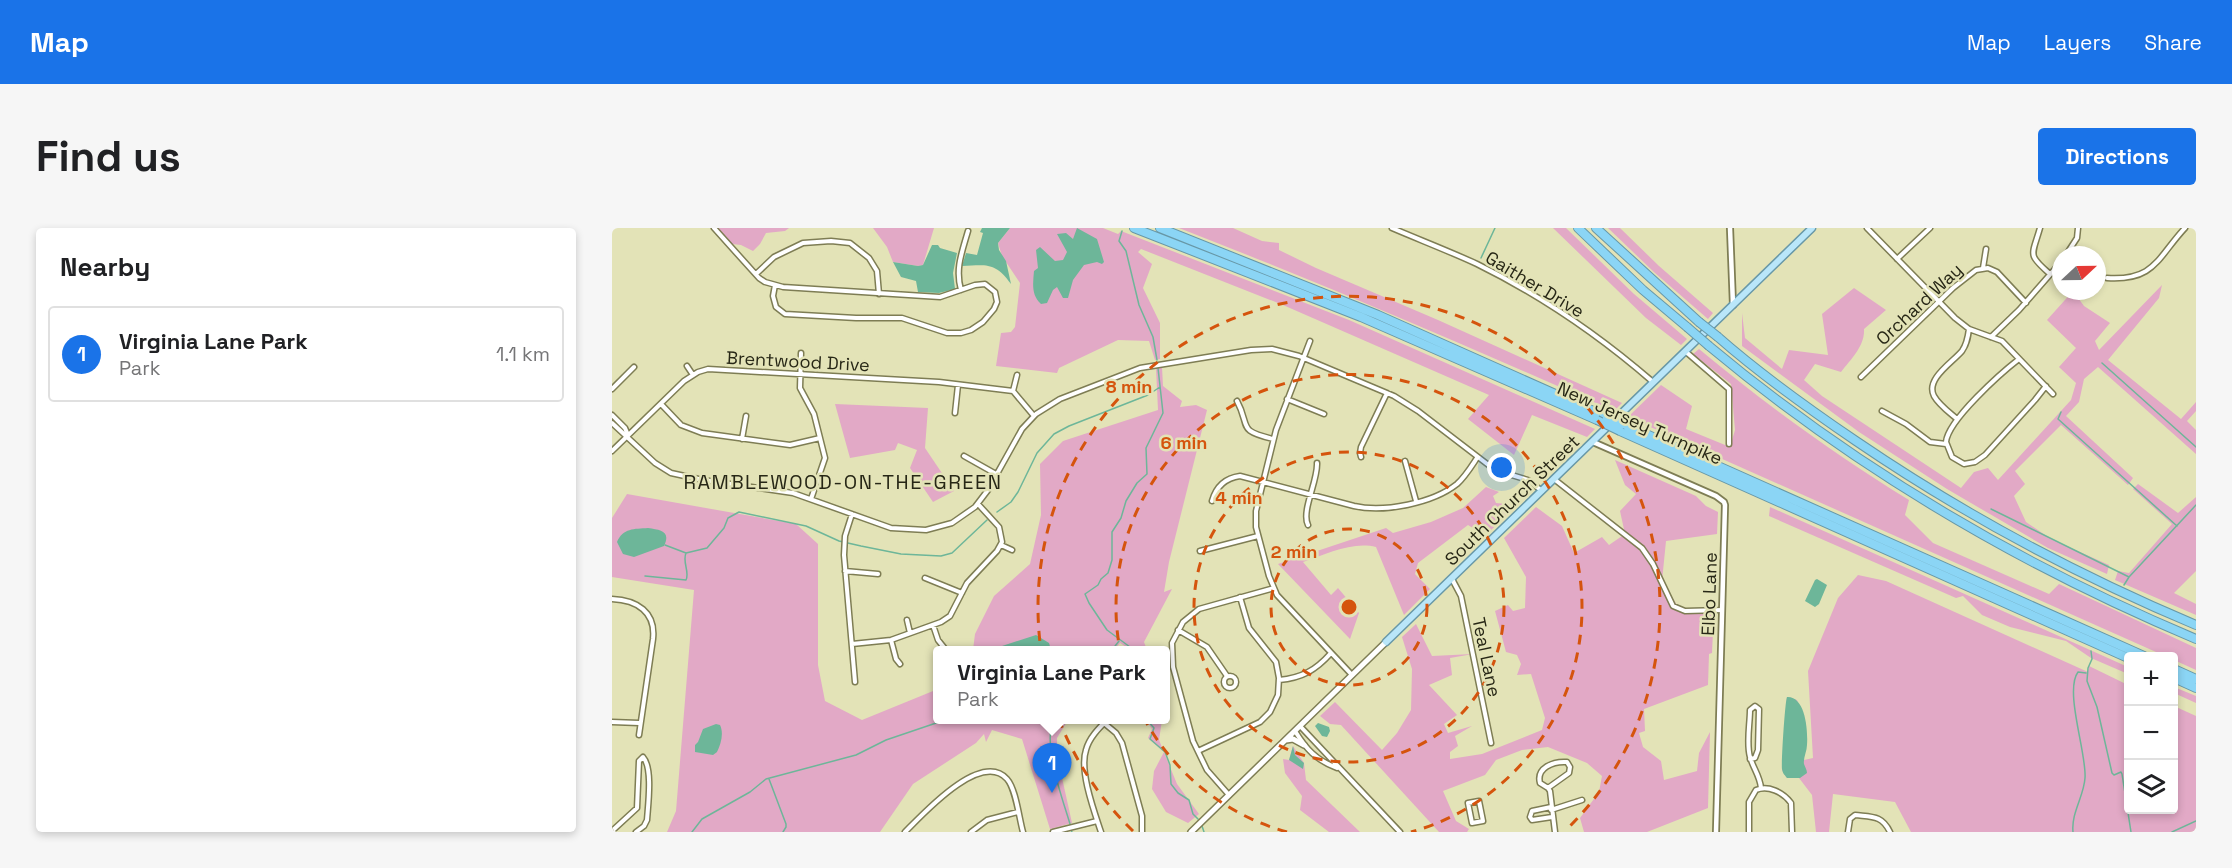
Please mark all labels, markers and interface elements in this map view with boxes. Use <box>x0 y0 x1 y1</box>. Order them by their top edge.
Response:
text: Map <box>30 24 89 60</box>
text: Map <box>1967 29 2011 56</box>
text: Layers <box>2044 29 2111 56</box>
text: Share <box>2144 29 2202 56</box>
button: Directions <box>2038 128 2196 185</box>
text: Find us <box>36 130 181 183</box>
street label: Gaither Drive <box>1481 246 1589 322</box>
north arrow <box>2052 246 2106 300</box>
text: Nearby <box>60 250 150 284</box>
street label: Orchard Way <box>1871 258 1967 350</box>
text: Virginia Lane Park <box>119 327 308 355</box>
text: 1 <box>77 341 86 367</box>
text: 1.1 km <box>496 341 550 367</box>
street label: Brentwood Drive <box>726 346 870 376</box>
text: Park <box>119 355 161 381</box>
text: 8 min <box>1106 375 1152 398</box>
street label: New Jersey Turnpike <box>1554 376 1726 470</box>
street label: South Church Street <box>1440 430 1584 570</box>
text: 6 min <box>1161 431 1207 454</box>
your location <box>1487 453 1516 482</box>
district label: RAMBLEWOOD-ON-THE-GREEN <box>683 469 1003 495</box>
text: 4 min <box>1215 486 1263 509</box>
text: 2 min <box>1271 540 1317 563</box>
street label: Elbo Lane <box>1696 552 1722 636</box>
centre of rings <box>1339 597 1359 617</box>
street label: Teal Lane <box>1467 615 1507 699</box>
popup <box>933 646 1170 724</box>
map controls <box>2124 652 2178 814</box>
button: + <box>2124 652 2178 706</box>
text: Virginia Lane Park <box>957 658 1146 686</box>
text: Park <box>957 686 999 712</box>
button: − <box>2124 706 2178 760</box>
pin: 1 <box>1032 744 1072 793</box>
button: layers <box>2124 760 2178 814</box>

